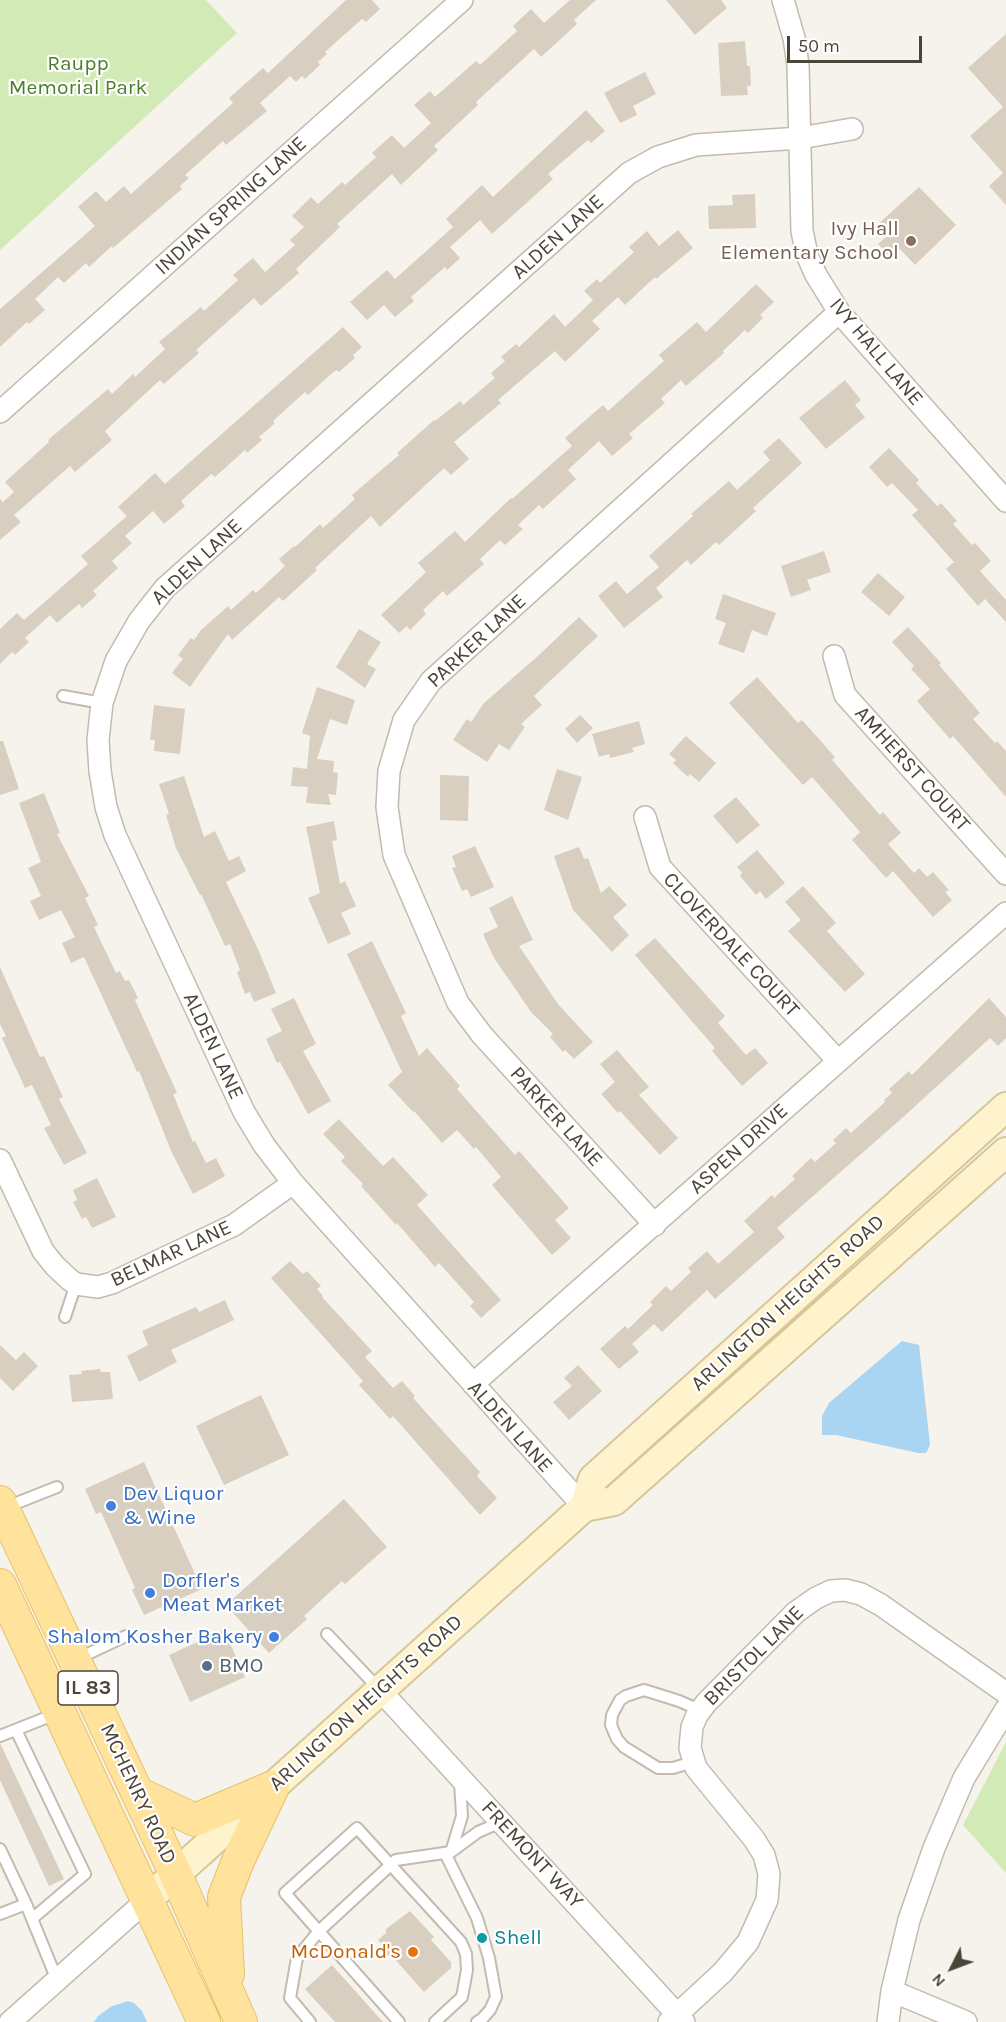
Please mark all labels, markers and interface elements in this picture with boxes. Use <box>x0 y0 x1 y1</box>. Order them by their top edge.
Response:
scale bar <box>790 24 925 62</box>
text: 50 m <box>798 35 840 57</box>
park label: Raupp Memorial Park <box>9 51 147 101</box>
street label: INDIAN SPRING LANE <box>150 131 312 281</box>
street label: ALDEN LANE <box>507 189 609 285</box>
place label: Ivy Hall Elementary School <box>721 216 899 266</box>
marker: Ivy Hall Elementary School <box>904 234 918 248</box>
street label: IVY HALL LANE <box>824 293 928 411</box>
street label: ALDEN LANE <box>146 514 248 610</box>
street label: PARKER LANE <box>422 589 532 693</box>
street label: AMHERST COURT <box>849 701 975 837</box>
street label: CLOVERDALE COURT <box>657 867 805 1023</box>
street label: ALDEN LANE <box>177 989 249 1103</box>
street label: PARKER LANE <box>504 1062 608 1172</box>
street label: ASPEN DRIVE <box>685 1098 793 1200</box>
street label: ARLINGTON HEIGHTS ROAD <box>686 1209 890 1397</box>
street label: BELMAR LANE <box>107 1215 235 1293</box>
street label: ALDEN LANE <box>462 1376 558 1478</box>
place label: Dev Liquor & Wine <box>123 1481 223 1531</box>
marker: Dev Liquor & Wine <box>104 1499 118 1513</box>
place label: Dorfler's Meat Market <box>162 1568 282 1618</box>
marker: Dorfler's Meat Market <box>143 1586 157 1600</box>
street label: BRISTOL LANE <box>699 1601 809 1711</box>
street label: ARLINGTON HEIGHTS ROAD <box>264 1609 468 1797</box>
place label: Shalom Kosher Bakery <box>47 1624 262 1650</box>
marker: Shalom Kosher Bakery <box>267 1630 281 1644</box>
place label: BMO <box>219 1653 263 1679</box>
marker: BMO <box>200 1659 214 1673</box>
road number: IL 83 <box>58 1671 118 1705</box>
street label: MCHENRY ROAD <box>94 1720 182 1868</box>
street label: FREMONT WAY <box>476 1796 588 1914</box>
place label: Shell <box>494 1925 542 1951</box>
marker: Shell <box>475 1931 489 1945</box>
north arrow <box>922 1938 982 1998</box>
place label: McDonald's <box>291 1939 401 1965</box>
marker: McDonald's <box>406 1945 420 1959</box>
text: N <box>927 1970 949 1991</box>

